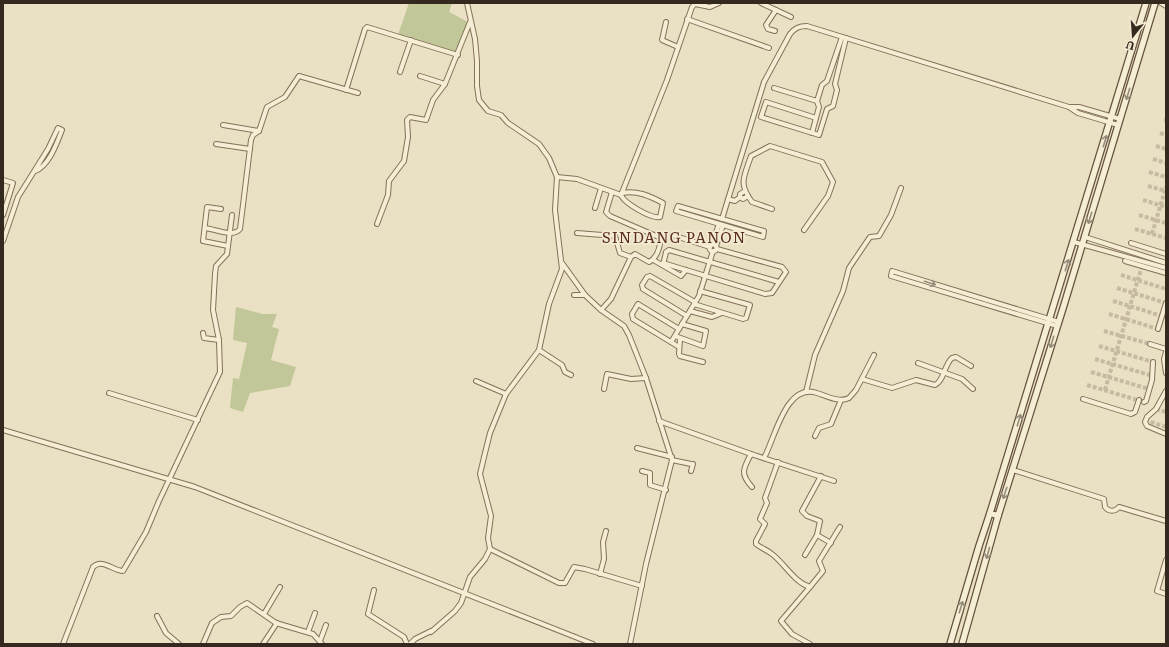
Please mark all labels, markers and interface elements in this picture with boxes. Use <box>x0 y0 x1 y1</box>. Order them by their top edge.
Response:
north arrow <box>1113 16 1153 56</box>
text: U <box>1123 38 1136 55</box>
one-way arrow <box>1124 87 1131 100</box>
one-way arrow <box>1102 134 1109 147</box>
one-way arrow <box>1086 212 1093 225</box>
district label: SINDANG PANON <box>602 225 746 248</box>
one-way arrow <box>1064 259 1071 272</box>
one-way arrow <box>923 279 935 287</box>
one-way arrow <box>1048 336 1055 349</box>
one-way arrow <box>1016 413 1023 426</box>
one-way arrow <box>1001 487 1009 499</box>
one-way arrow <box>984 547 991 560</box>
one-way arrow <box>958 600 965 613</box>

